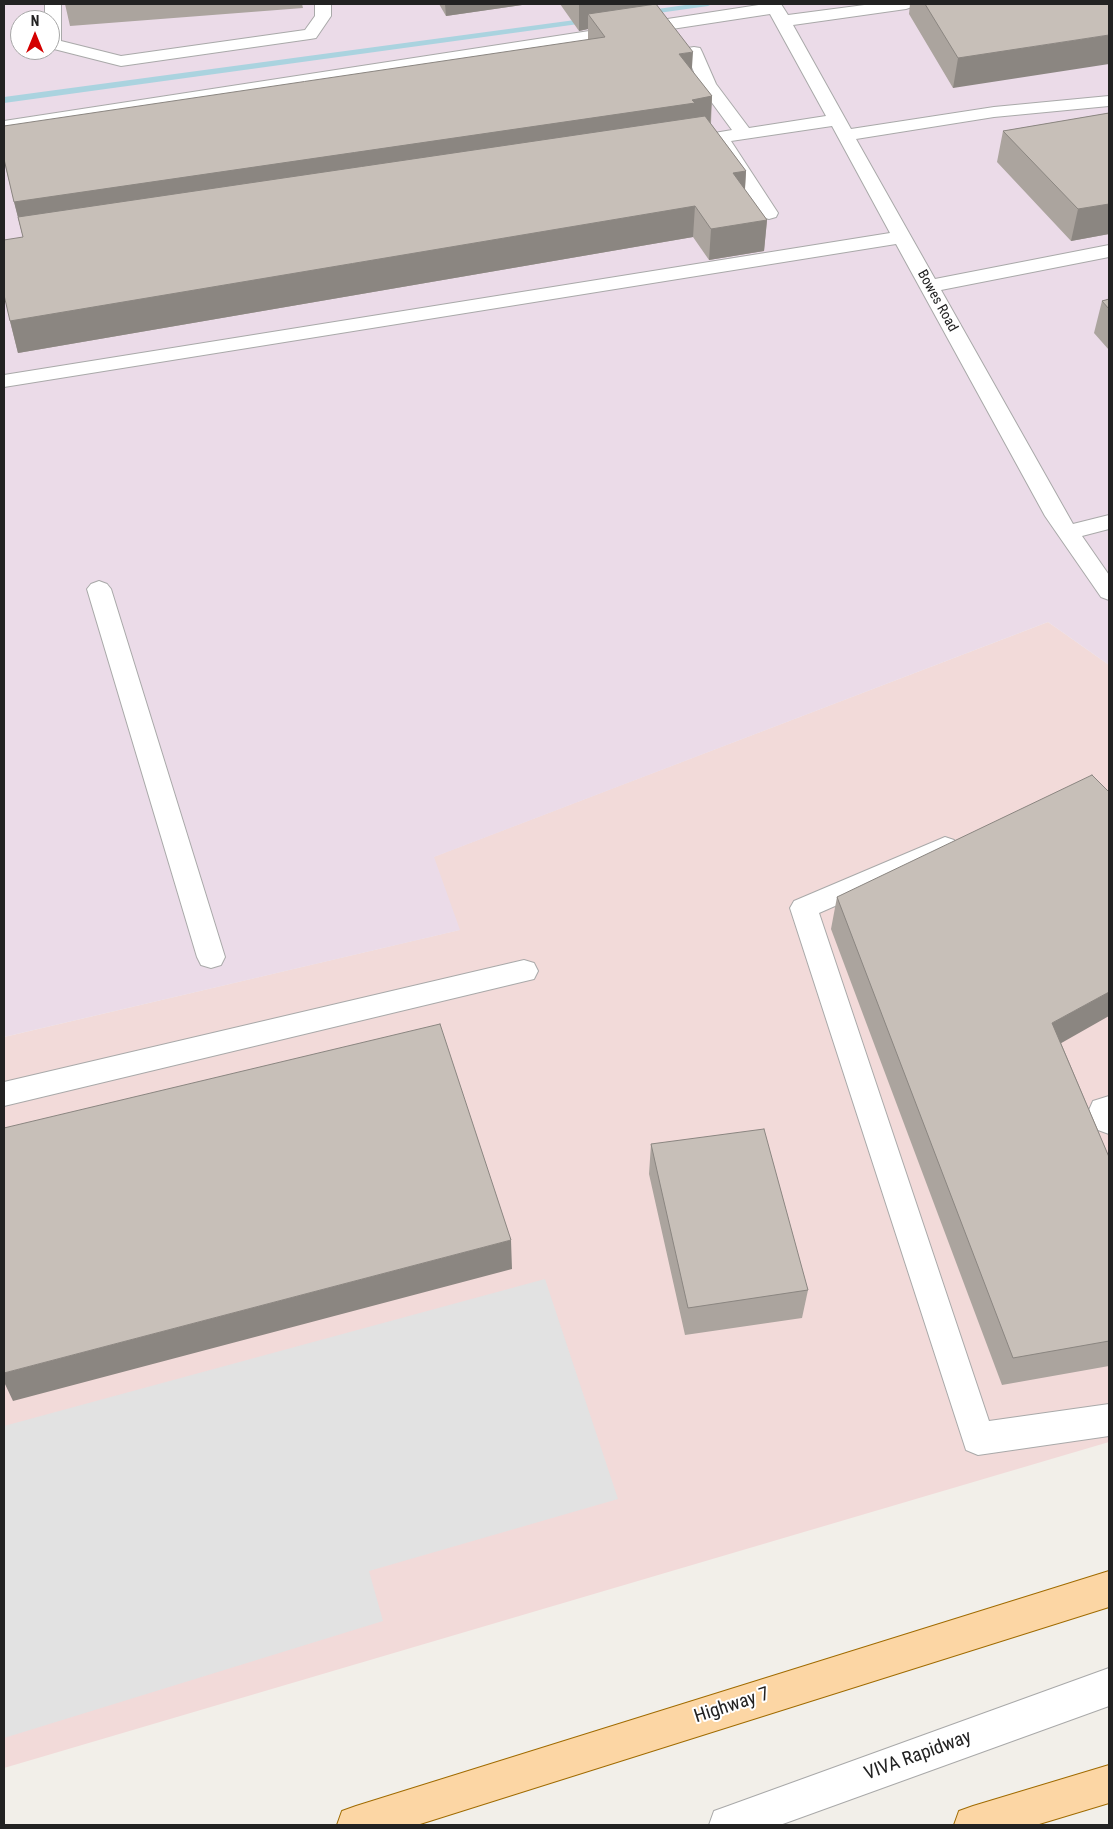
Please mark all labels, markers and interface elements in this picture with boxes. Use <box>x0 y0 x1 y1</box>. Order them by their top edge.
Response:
north arrow <box>10 10 60 60</box>
text: N <box>31 13 39 29</box>
street label: Bowes Road <box>913 267 961 335</box>
street label: Highway 7 <box>692 1683 772 1729</box>
street label: VIVA Rapidway <box>861 1726 975 1786</box>

